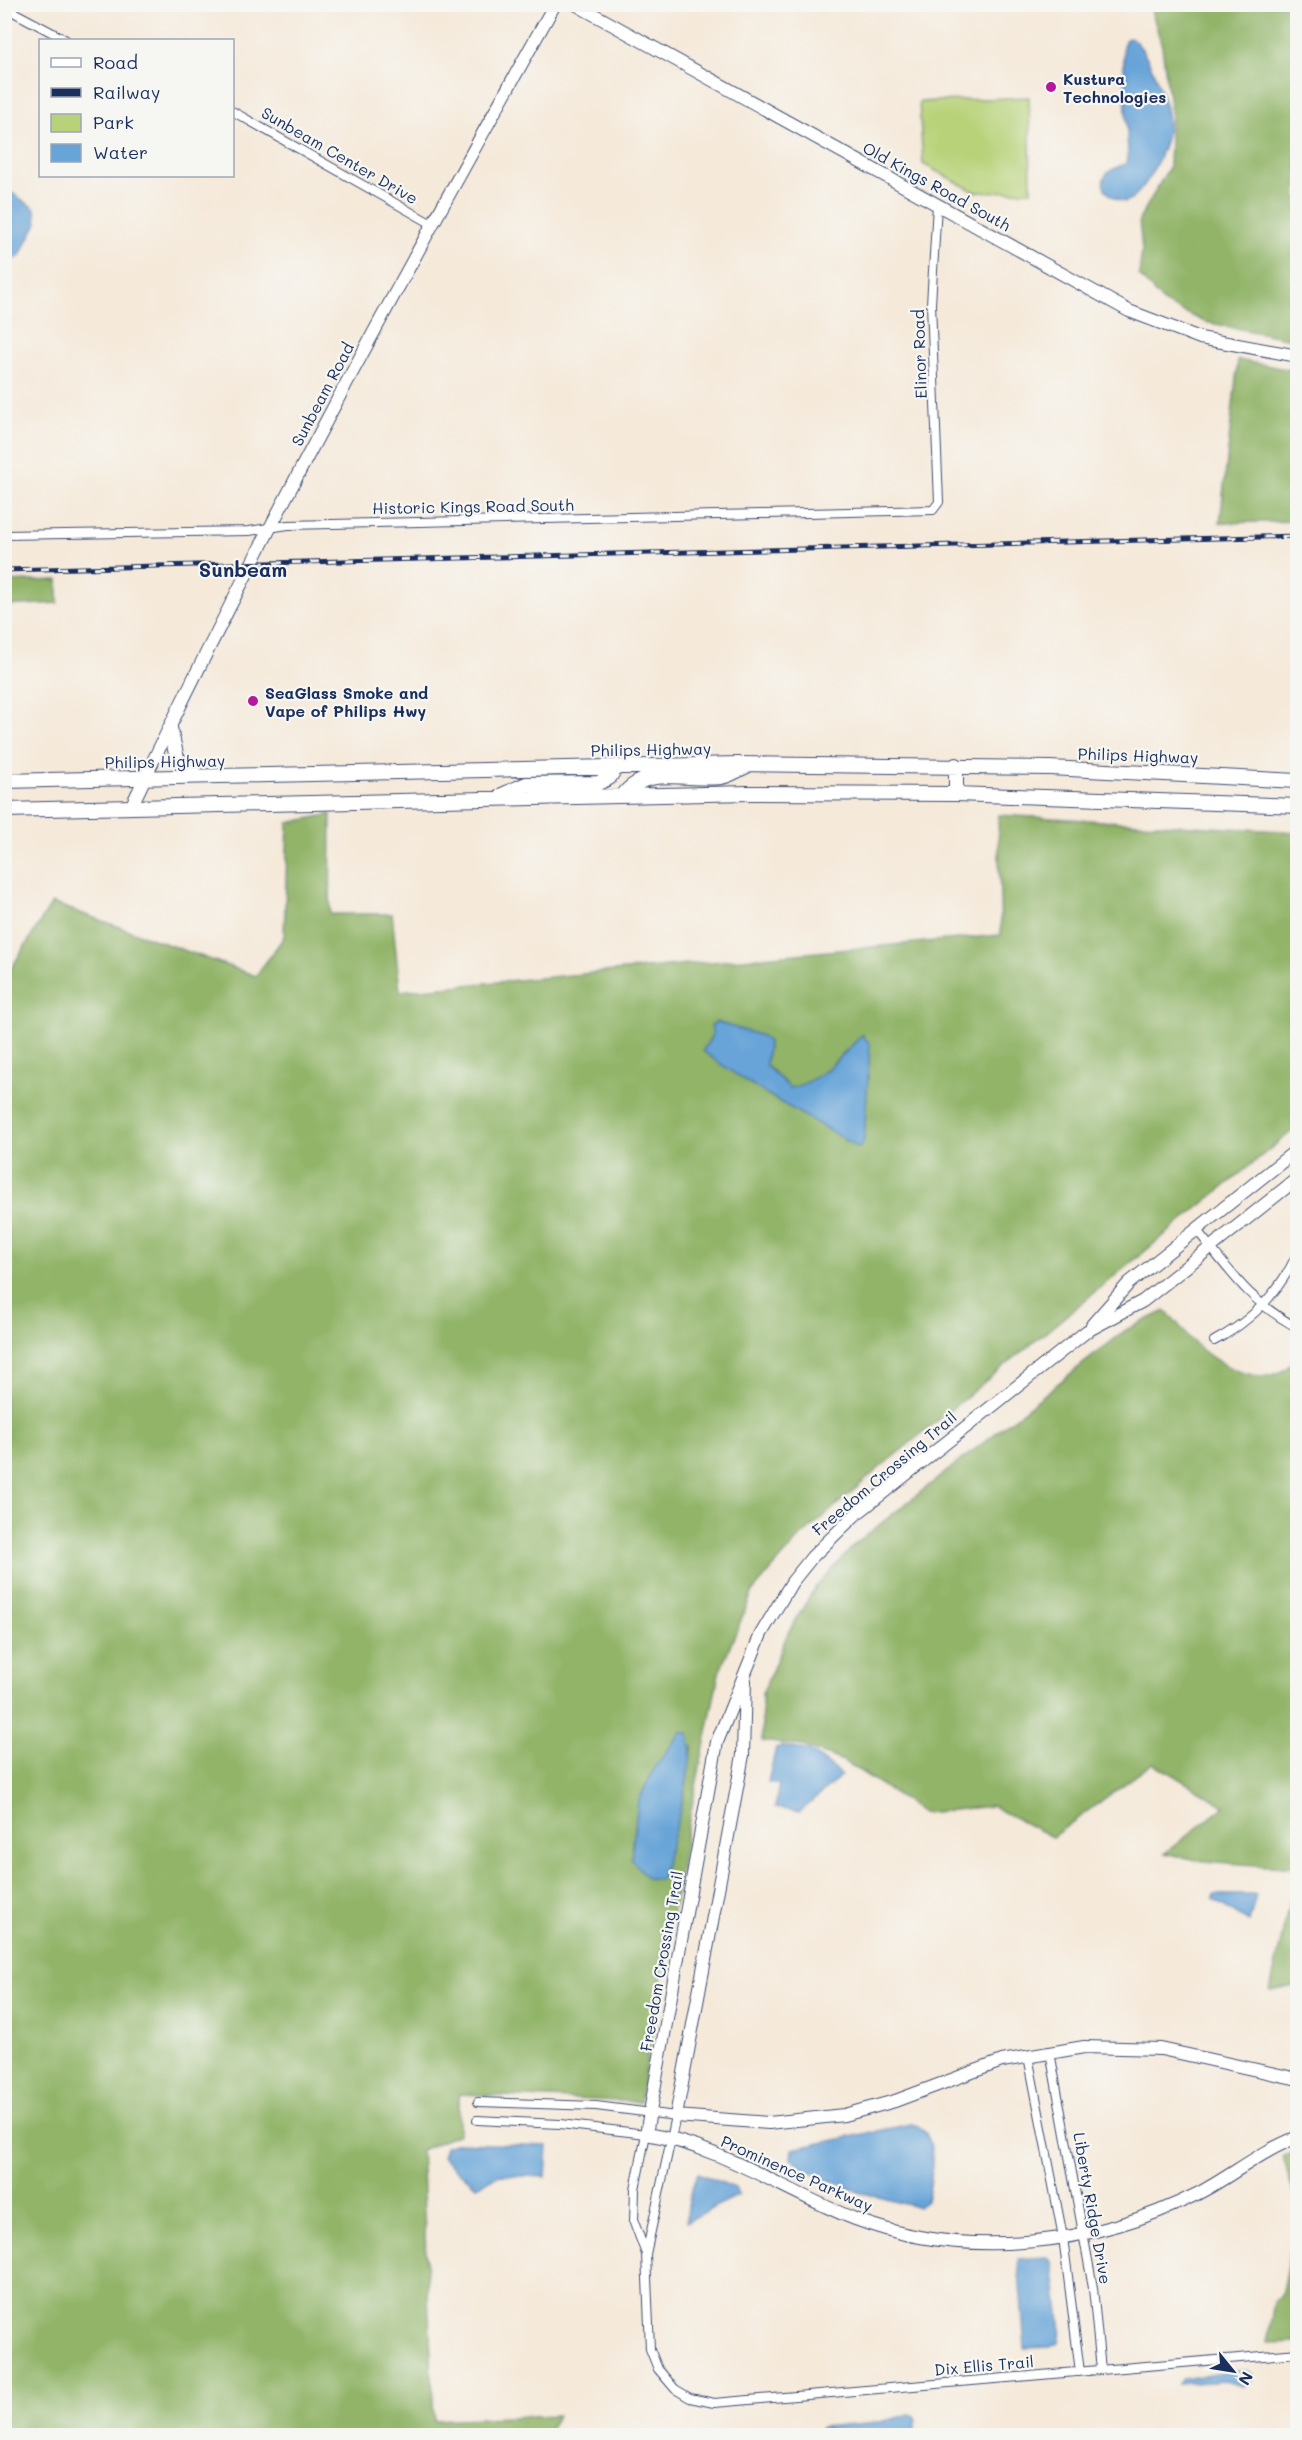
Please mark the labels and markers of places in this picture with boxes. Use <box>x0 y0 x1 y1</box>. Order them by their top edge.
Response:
place label: Kustura Technologies <box>1063 68 1166 107</box>
marker: Kustura Technologies <box>1044 80 1058 94</box>
place label: SeaGlass Smoke and Vape of Philips Hwy <box>265 682 428 721</box>
marker: SeaGlass Smoke and Vape of Philips Hwy <box>246 694 260 708</box>

